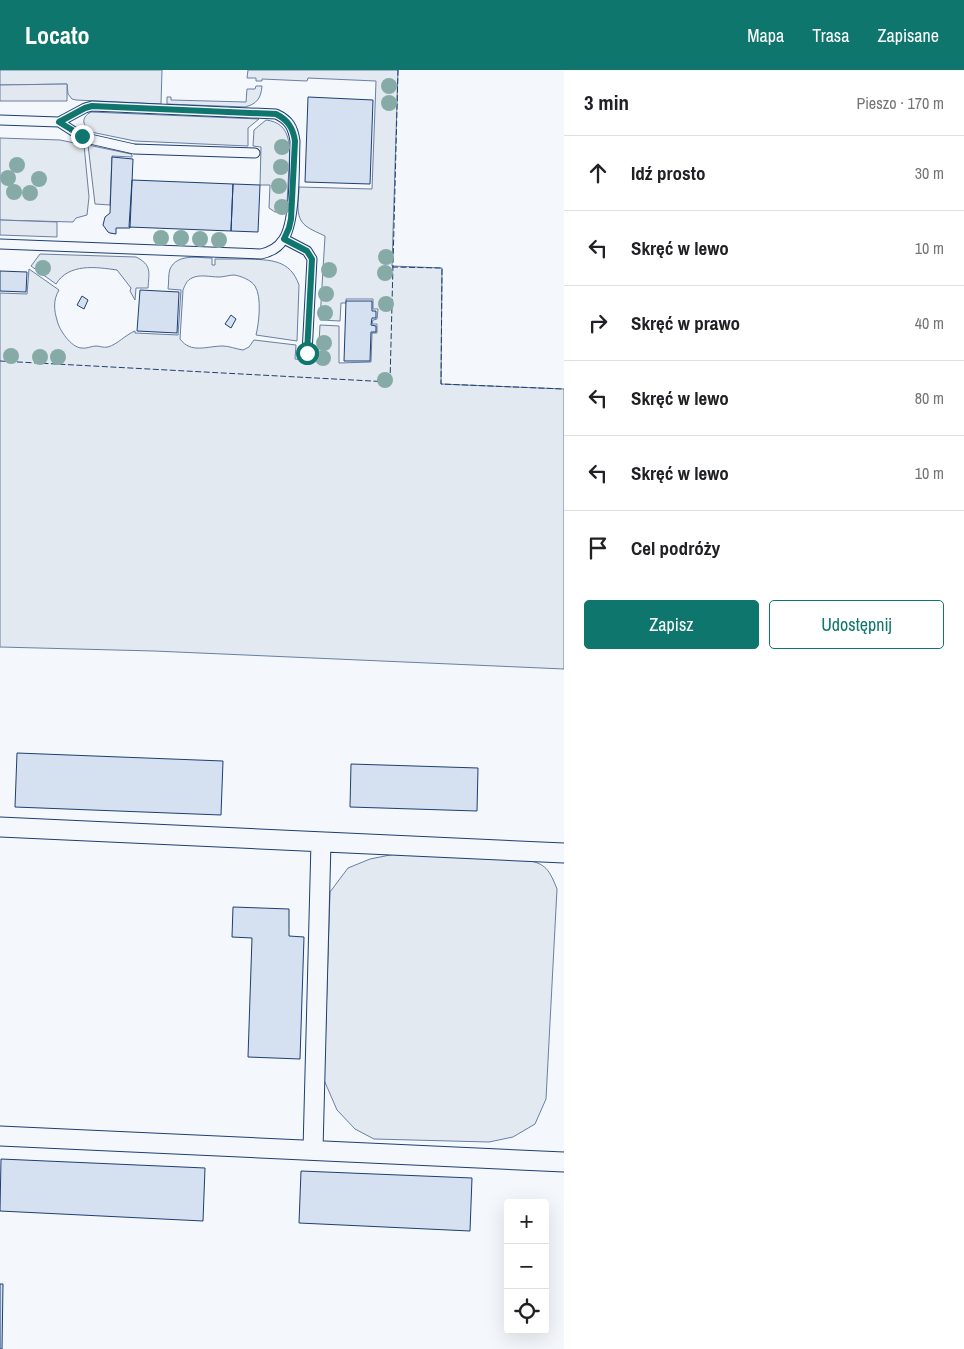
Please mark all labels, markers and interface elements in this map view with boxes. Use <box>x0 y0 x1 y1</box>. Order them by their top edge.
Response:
text: Locato <box>25 19 90 51</box>
text: Mapa <box>747 23 784 48</box>
text: Trasa <box>812 23 849 48</box>
text: Zapisane <box>877 23 939 48</box>
text: 3 min <box>584 88 629 117</box>
text: Pieszo · 170 m <box>856 92 944 114</box>
route end <box>71 125 94 148</box>
icon: ahead <box>584 159 612 187</box>
text: Idź prosto <box>631 160 705 186</box>
text: 30 m <box>915 162 944 184</box>
icon: left <box>584 234 612 262</box>
text: Skręć w lewo <box>631 235 729 261</box>
text: 10 m <box>915 237 944 259</box>
icon: right <box>584 309 612 337</box>
text: Skręć w prawo <box>631 310 740 336</box>
text: 40 m <box>915 312 944 334</box>
route start <box>296 342 319 365</box>
icon: left <box>584 384 612 412</box>
text: Skręć w lewo <box>631 385 729 411</box>
text: 80 m <box>915 387 944 409</box>
icon: left <box>584 459 612 487</box>
text: Skręć w lewo <box>631 460 729 486</box>
text: 10 m <box>915 462 944 484</box>
icon: arrive <box>584 534 612 562</box>
text: Cel podróży <box>631 535 720 561</box>
button: Zapisz <box>584 600 759 649</box>
button: Udostępnij <box>769 600 944 649</box>
map controls <box>504 1199 549 1334</box>
button: + <box>504 1199 549 1244</box>
button: − <box>504 1244 549 1289</box>
button: locate <box>504 1289 549 1334</box>

